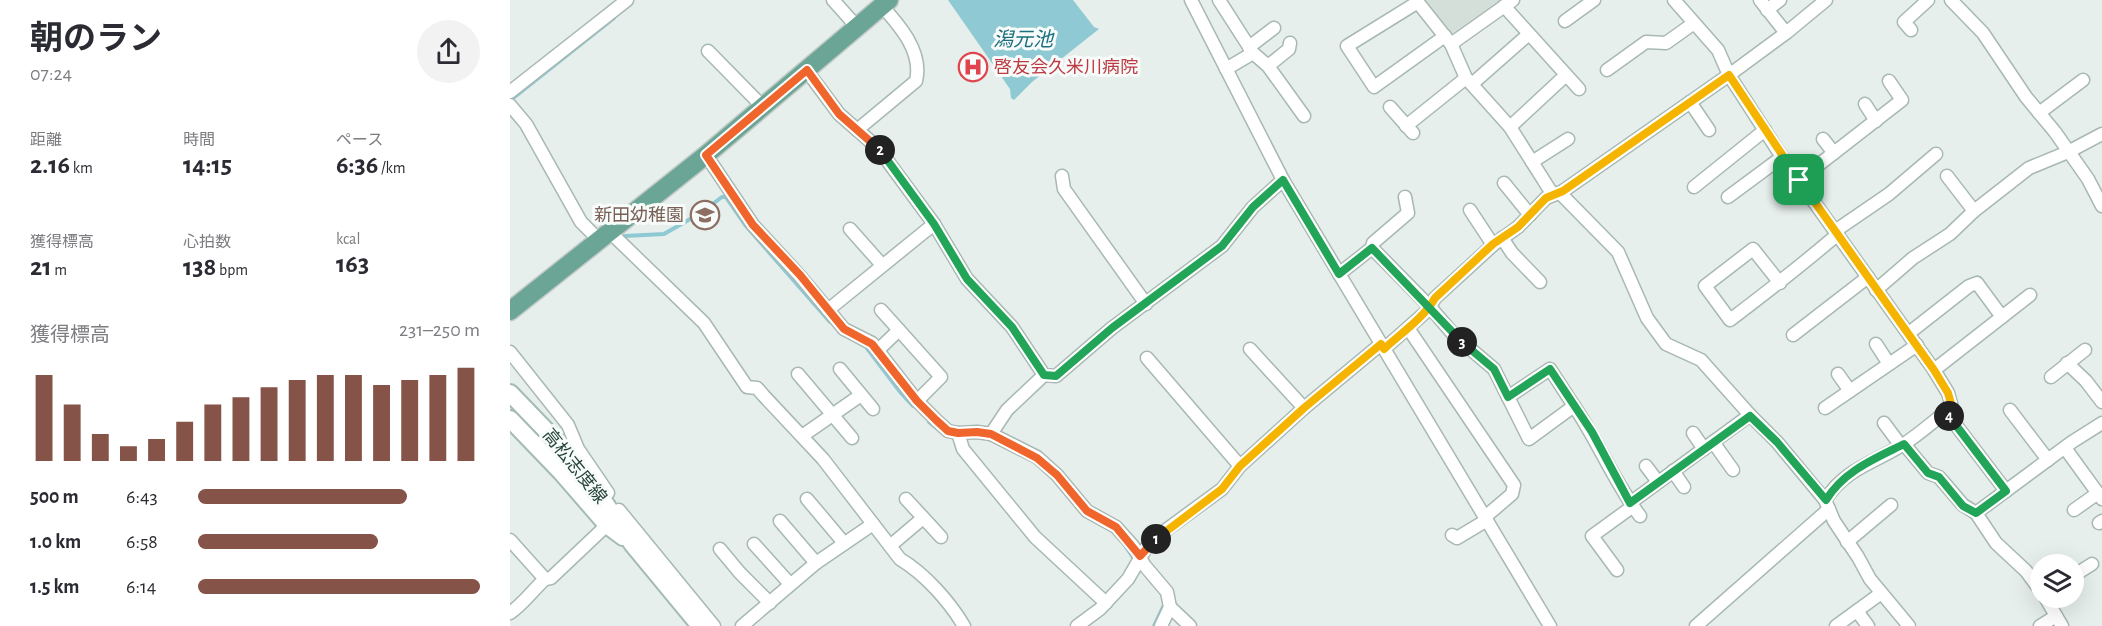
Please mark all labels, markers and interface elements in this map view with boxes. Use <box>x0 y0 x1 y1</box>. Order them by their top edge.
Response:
button: share <box>417 20 480 83</box>
text: 朝のラン <box>30 23 162 56</box>
water label: 潟元池 <box>993 29 1055 50</box>
hospital icon: 啓友会久米川病院 <box>957 51 989 83</box>
place label: 啓友会久米川病院 <box>994 57 1138 77</box>
text: 07:24 <box>30 64 72 84</box>
text: 距離 <box>30 132 62 148</box>
text: 時間 <box>183 132 215 148</box>
text: ペース <box>336 132 383 148</box>
pin: 2 <box>865 135 895 165</box>
text: 2 <box>876 142 884 158</box>
text: 2.16 <box>30 152 70 178</box>
text: 14:15 <box>183 152 232 178</box>
text: 6:36 <box>336 152 378 178</box>
pin <box>1773 154 1824 205</box>
text: km <box>70 160 93 176</box>
text: /km <box>378 160 406 176</box>
icon: arrive <box>1782 163 1815 196</box>
school or university icon: 新田幼稚園 <box>689 199 721 231</box>
place label: 新田幼稚園 <box>594 205 684 225</box>
text: kcal <box>336 231 360 247</box>
text: 獲得標高 <box>30 234 94 250</box>
text: 心拍数 <box>183 234 231 250</box>
text: 163 <box>336 251 369 277</box>
text: 21 <box>30 254 52 280</box>
text: 138 <box>183 254 216 280</box>
text: m <box>52 262 67 278</box>
text: bpm <box>216 262 248 278</box>
text: 231–250 m <box>399 320 480 340</box>
text: 獲得標高 <box>30 325 110 345</box>
pin: 3 <box>1447 327 1477 357</box>
text: 3 <box>1459 334 1465 350</box>
pin: 4 <box>1934 401 1964 431</box>
text: 4 <box>1945 408 1953 424</box>
street label: 高松志度線 <box>539 425 611 507</box>
text: 500 m <box>30 487 79 507</box>
text: 6:43 <box>126 487 158 507</box>
pin: 1 <box>1141 524 1171 554</box>
text: 1 <box>1153 531 1159 547</box>
text: 1.0 km <box>30 532 81 552</box>
text: 6:58 <box>126 532 158 552</box>
map controls <box>2030 554 2084 608</box>
button: layers <box>2030 554 2084 608</box>
text: 1.5 km <box>30 577 79 597</box>
text: 6:14 <box>126 577 156 597</box>

